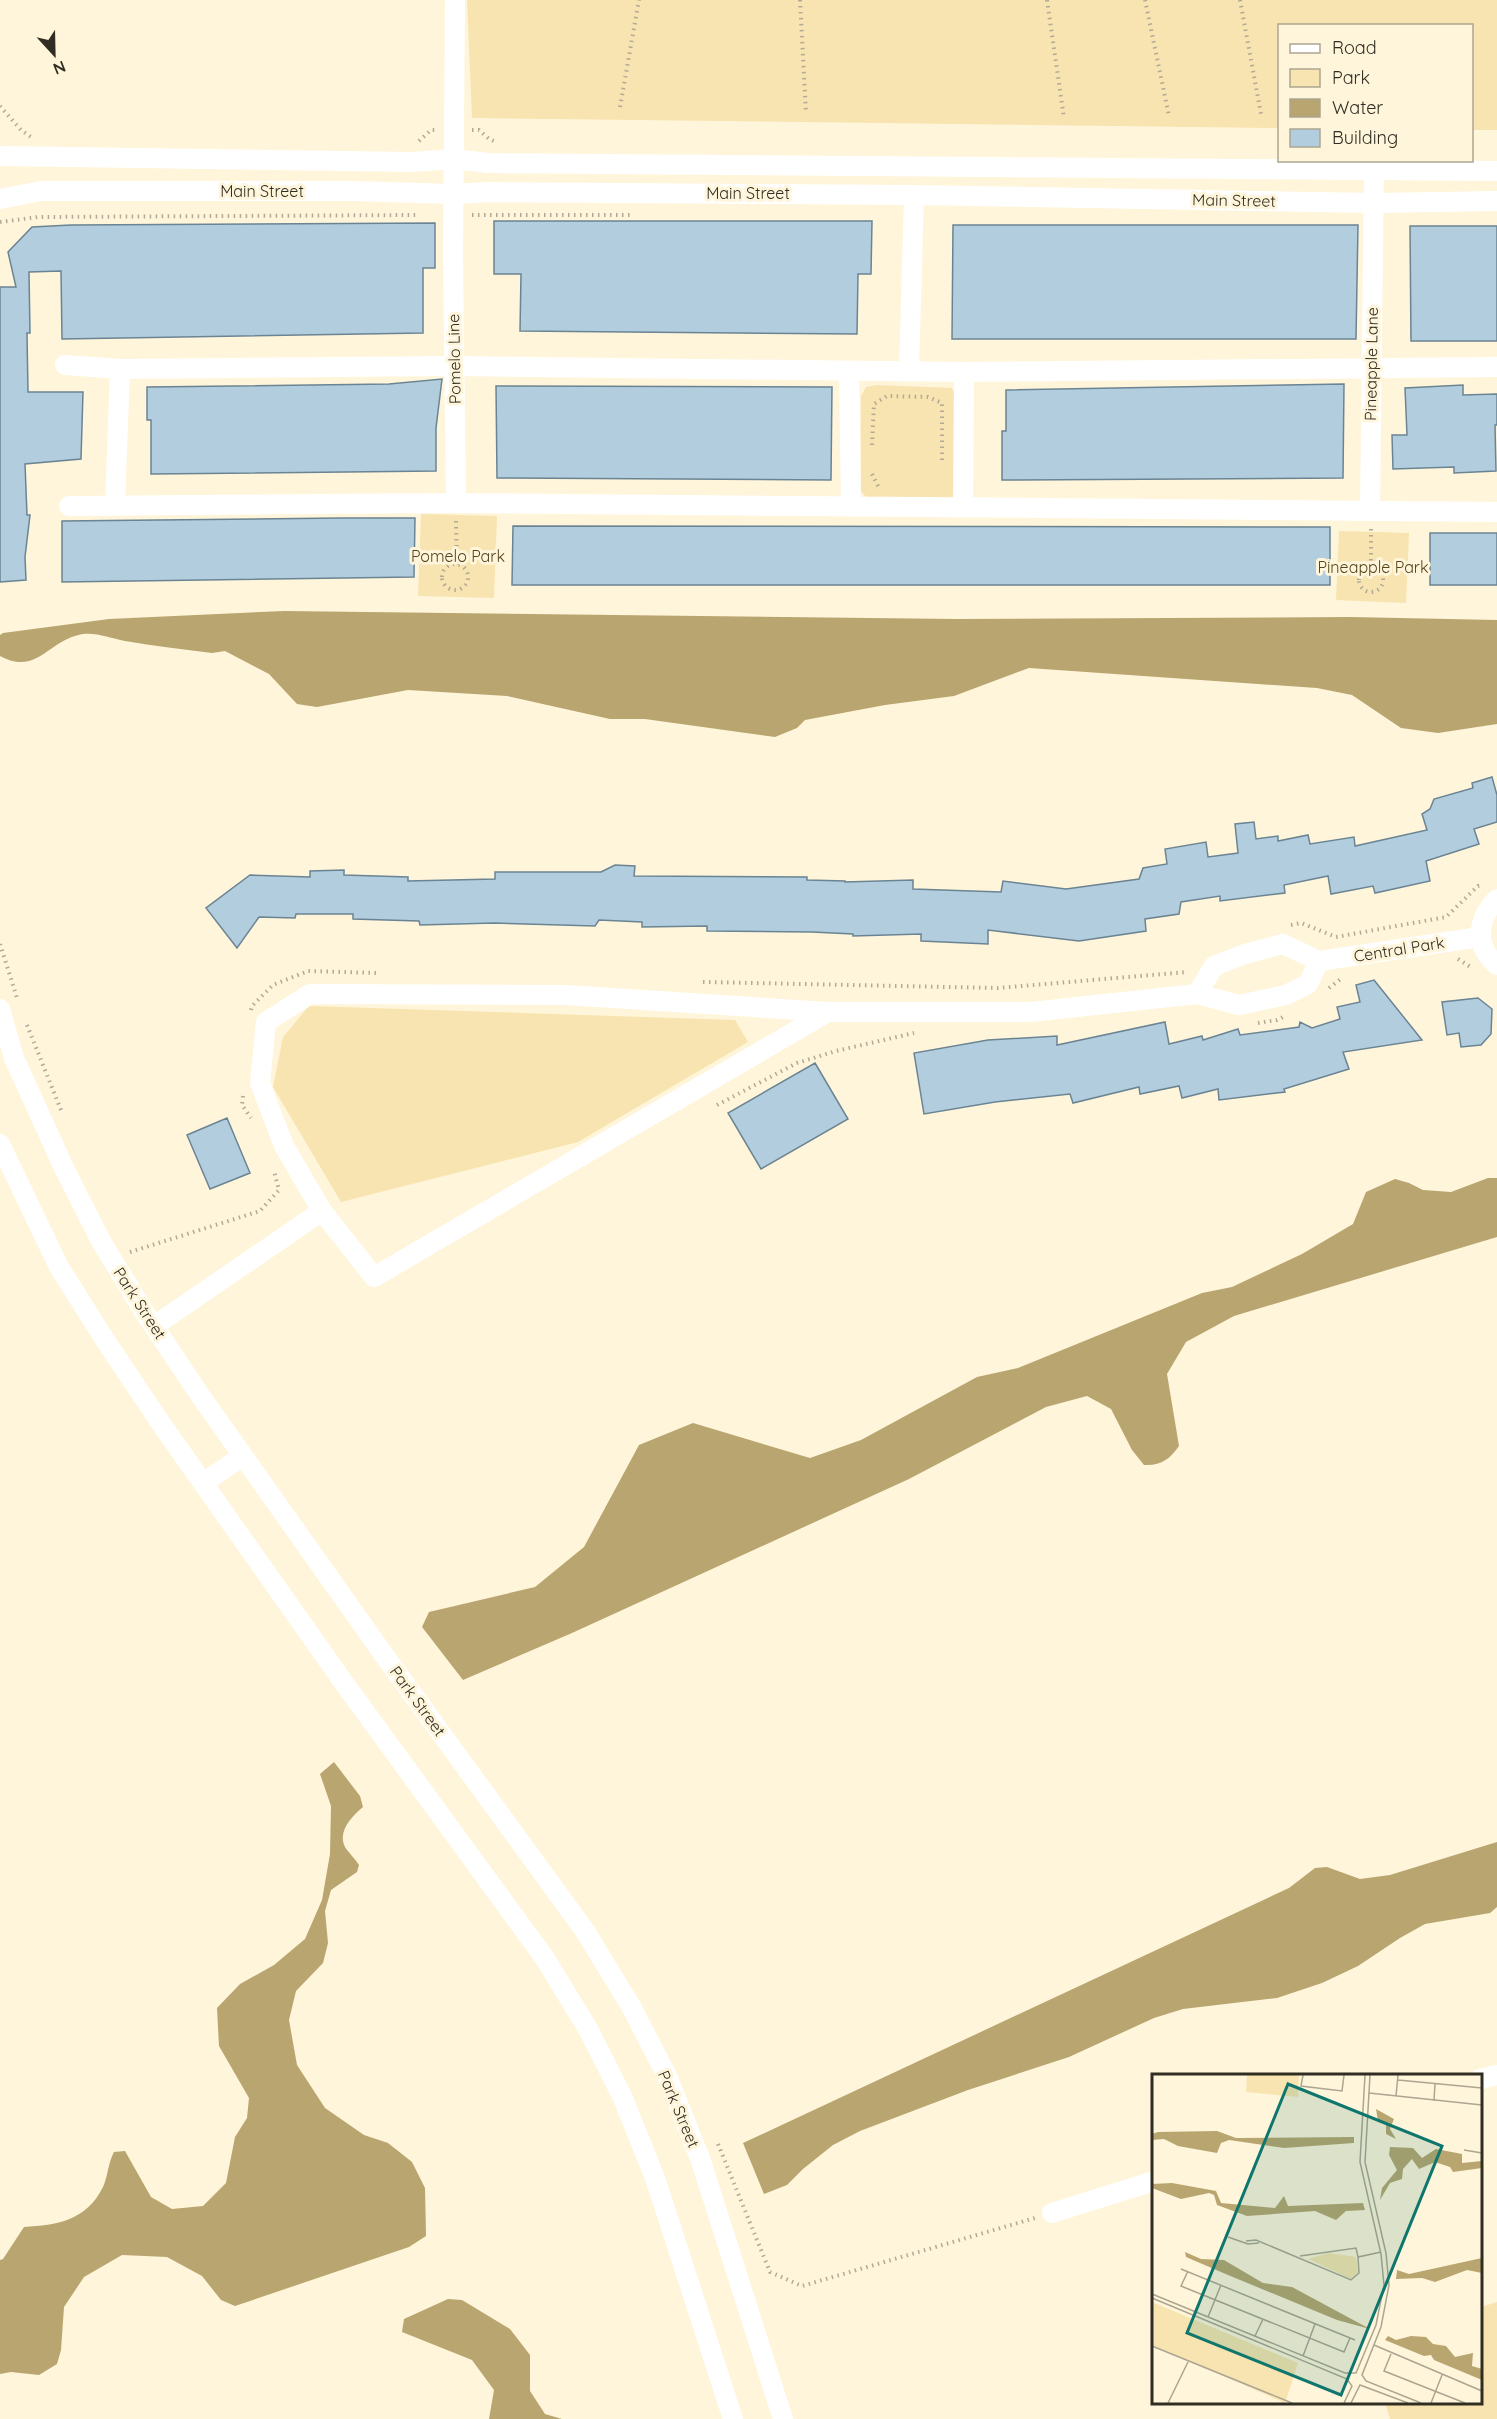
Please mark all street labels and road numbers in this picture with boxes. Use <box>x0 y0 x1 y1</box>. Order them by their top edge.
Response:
street label: Main Street <box>220 181 304 201</box>
street label: Main Street <box>706 183 790 203</box>
street label: Main Street <box>1192 189 1276 211</box>
street label: Pineapple Lane <box>1360 307 1382 421</box>
street label: Pomelo Line <box>443 314 465 404</box>
street label: Central Park <box>1352 932 1446 966</box>
street label: Park Street <box>109 1263 171 1343</box>
street label: Park Street <box>386 1662 450 1740</box>
street label: Park Street <box>654 2067 704 2151</box>

